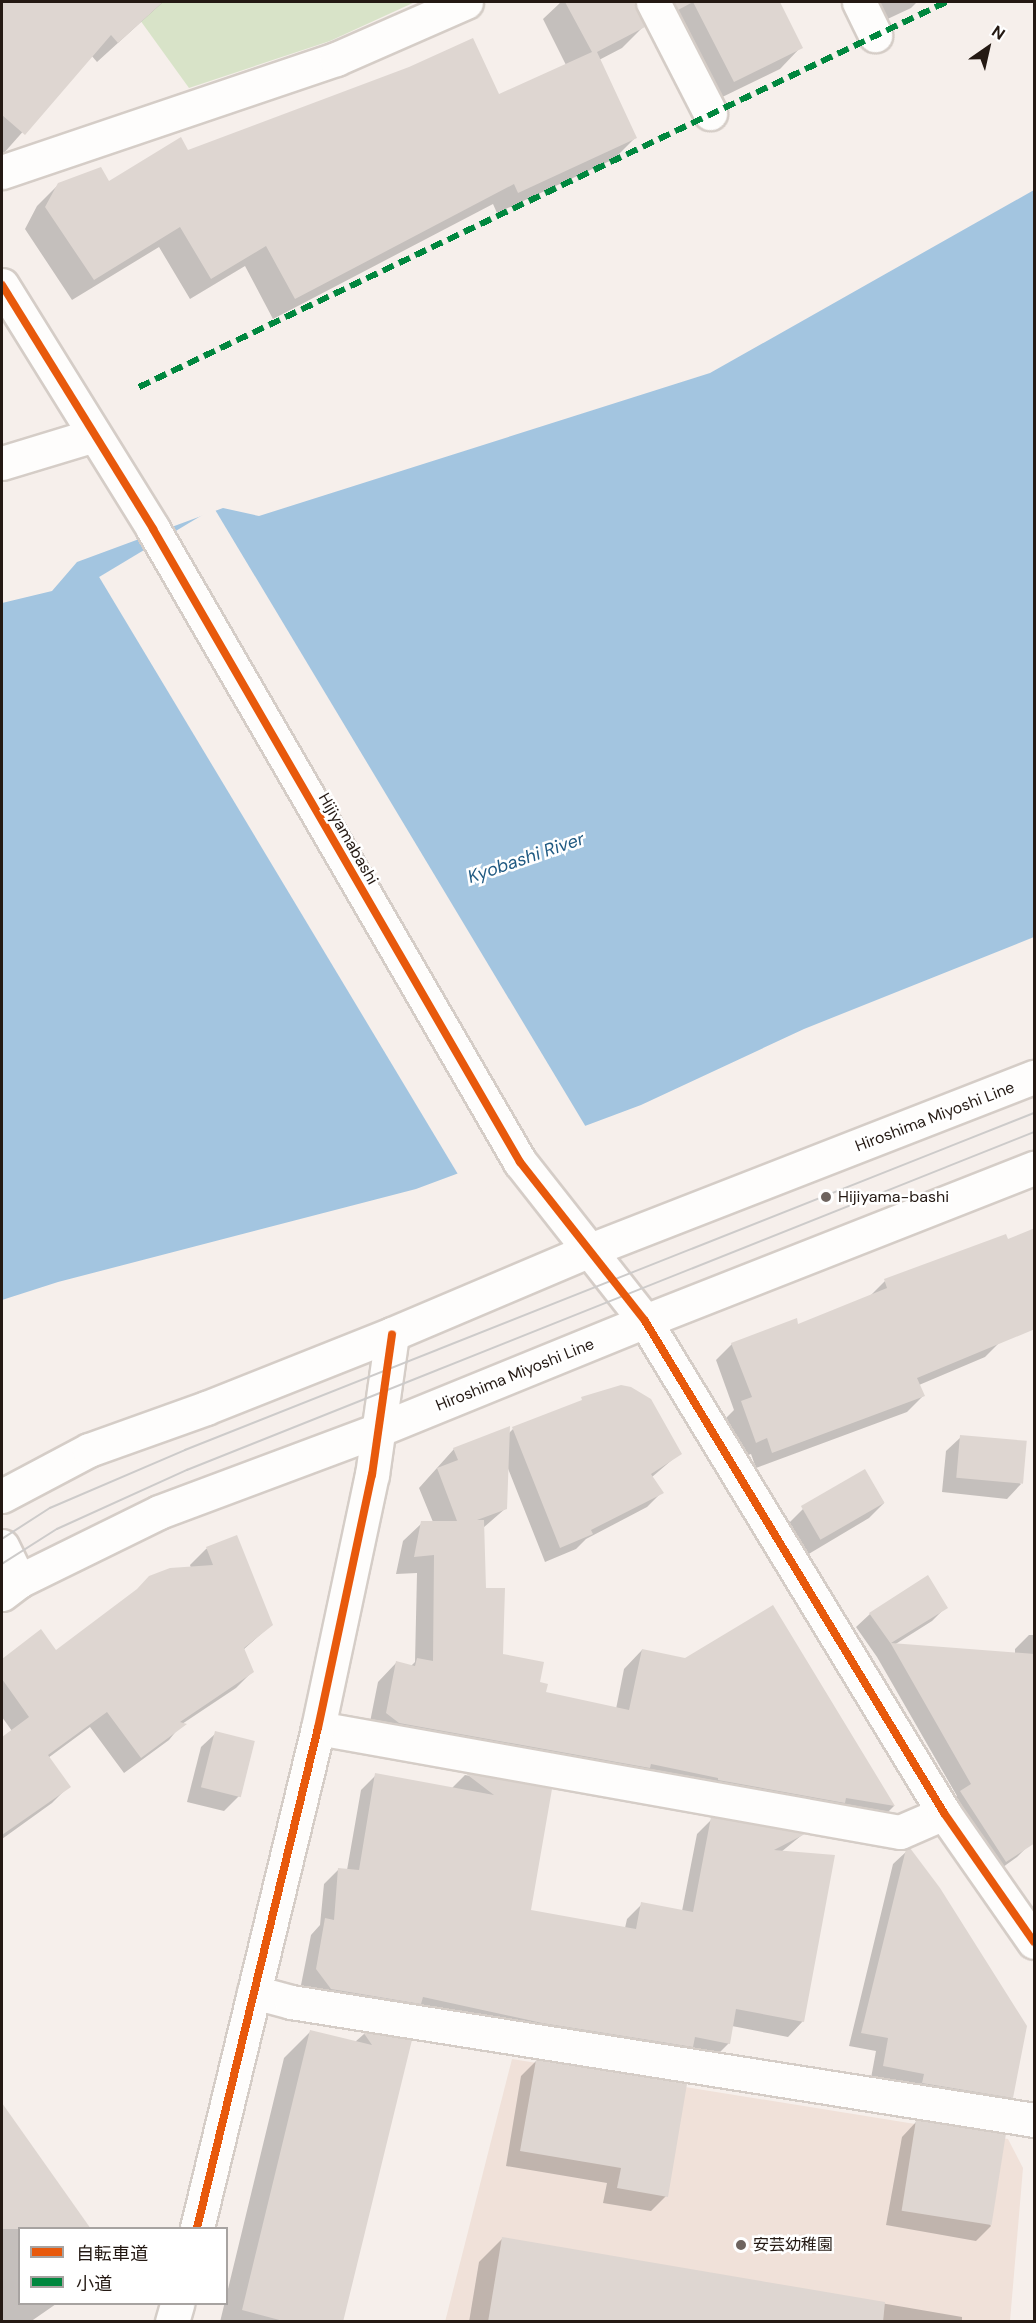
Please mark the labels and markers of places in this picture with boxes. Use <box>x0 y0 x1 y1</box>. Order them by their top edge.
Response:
place label: Hijiyama-bashi <box>838 1187 949 1207</box>
marker: Hijiyama-bashi <box>819 1190 833 1204</box>
place label: 安芸幼稚園 <box>753 2235 833 2255</box>
marker: 安芸幼稚園 <box>734 2238 748 2252</box>

